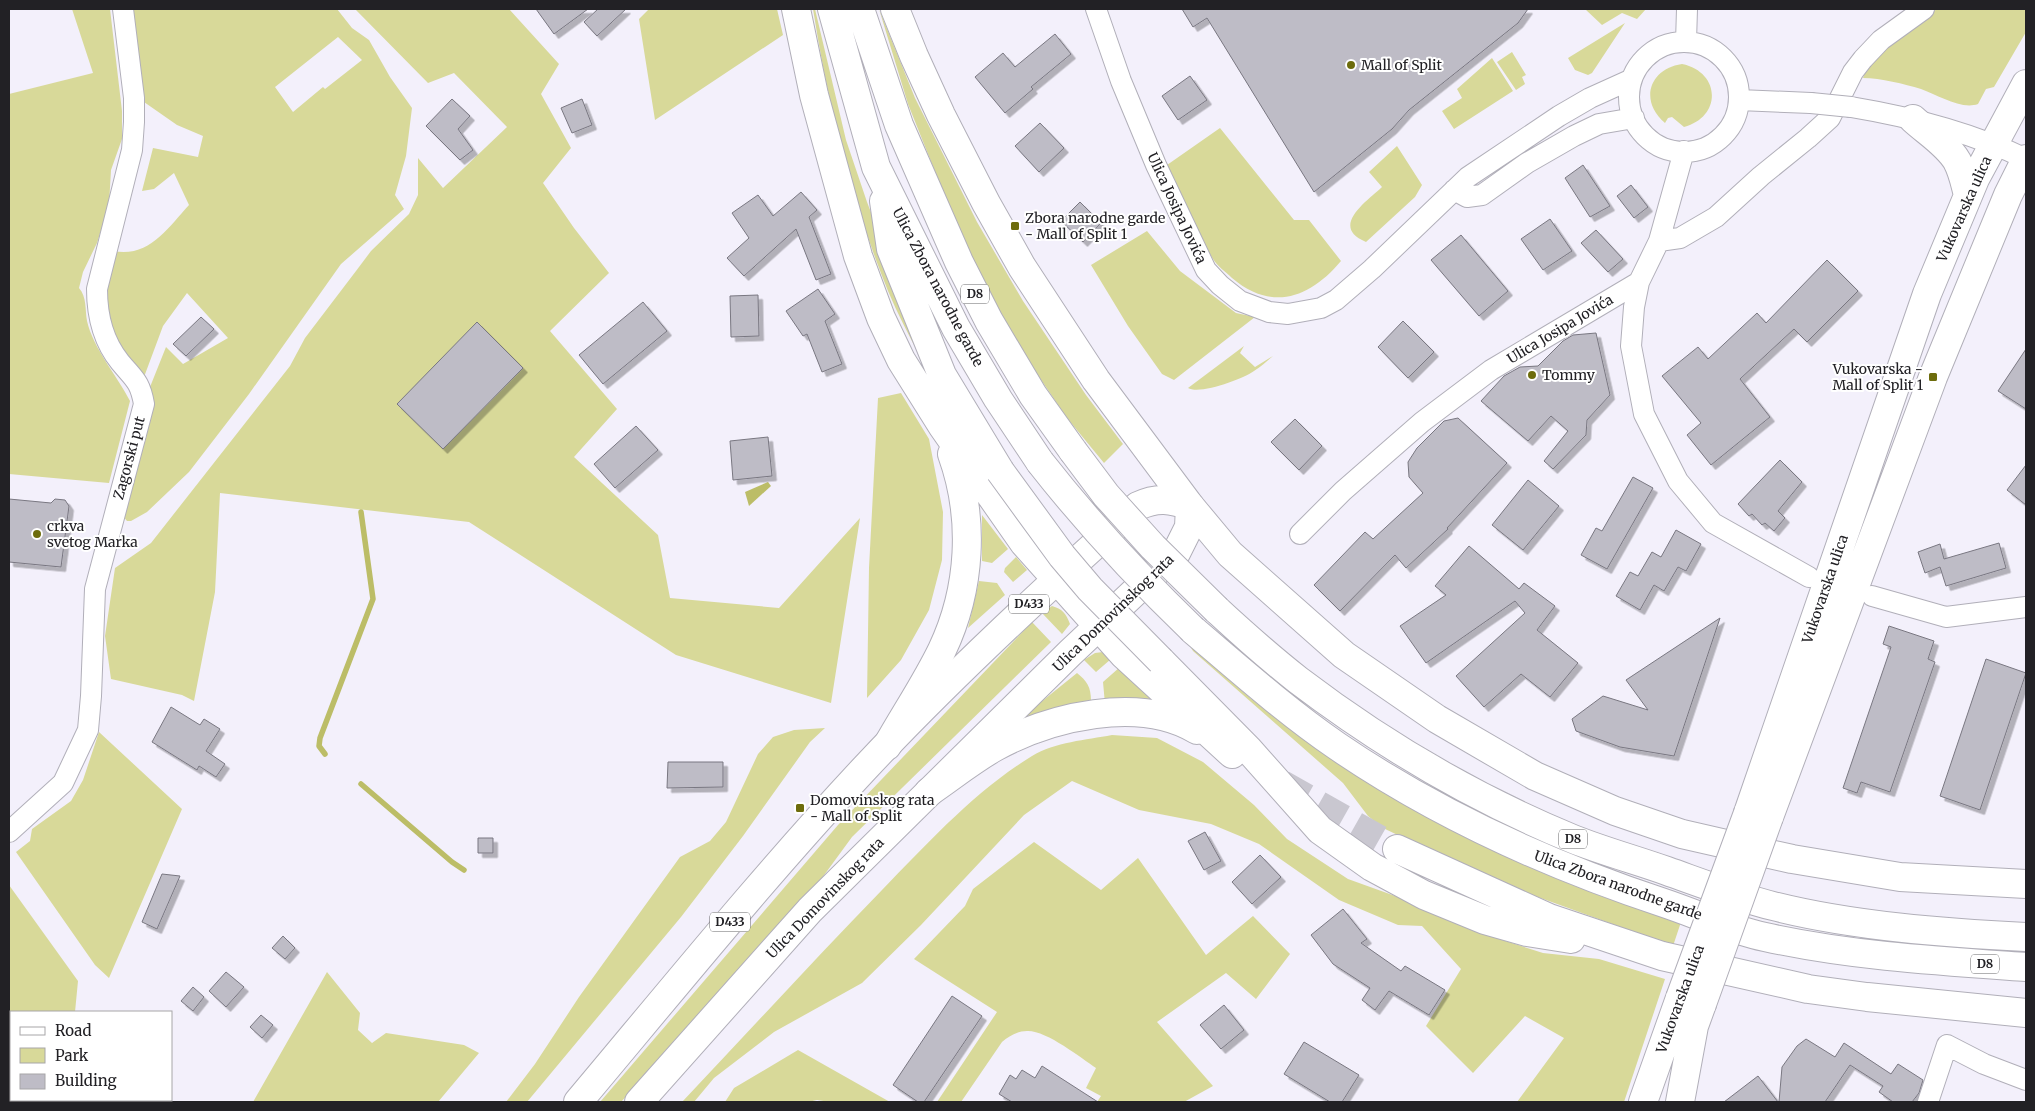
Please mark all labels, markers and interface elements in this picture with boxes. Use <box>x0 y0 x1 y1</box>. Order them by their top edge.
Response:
place label: Mall of Split <box>1361 56 1442 74</box>
marker: Mall of Split <box>1345 59 1357 71</box>
street label: Ulica Josipa Jovića <box>1143 150 1211 267</box>
street label: Vukovarska ulica <box>1932 153 1996 266</box>
street label: Ulica Zbora narodne garde <box>888 205 988 369</box>
place label: Zbora narodne garde - Mall of Split 1 <box>1025 209 1165 243</box>
marker: Zbora narodne garde - Mall of Split 1 <box>1009 220 1021 232</box>
road number: D8 <box>961 284 989 304</box>
street label: Ulica Josipa Jovića <box>1504 290 1617 368</box>
place label: Vukovarska - Mall of Split 1 <box>1832 360 1923 394</box>
place label: Tommy <box>1542 366 1596 384</box>
marker: Tommy <box>1526 369 1538 381</box>
marker: Vukovarska - Mall of Split 1 <box>1927 371 1939 383</box>
street label: Zagorski put <box>109 414 149 502</box>
place label: crkva svetog Marka <box>47 517 138 551</box>
marker: crkva svetog Marka <box>31 528 43 540</box>
street label: Vukovarska ulica <box>1798 532 1852 647</box>
street label: Ulica Domovinskog rata <box>1049 550 1178 676</box>
road number: D433 <box>1009 594 1049 614</box>
place label: Domovinskog rata - Mall of Split <box>810 791 935 825</box>
marker: Domovinskog rata - Mall of Split <box>794 802 806 814</box>
road number: D8 <box>1559 830 1587 849</box>
street label: Ulica Domovinskog rata <box>762 833 888 962</box>
street label: Ulica Zbora narodne garde <box>1532 846 1704 924</box>
road number: D433 <box>710 912 750 932</box>
street label: Vukovarska ulica <box>1652 942 1708 1057</box>
road number: D8 <box>1971 954 1999 974</box>
legend <box>10 1011 172 1101</box>
text: Road <box>55 1021 91 1040</box>
text: Park <box>55 1046 89 1065</box>
text: Building <box>55 1071 117 1090</box>

